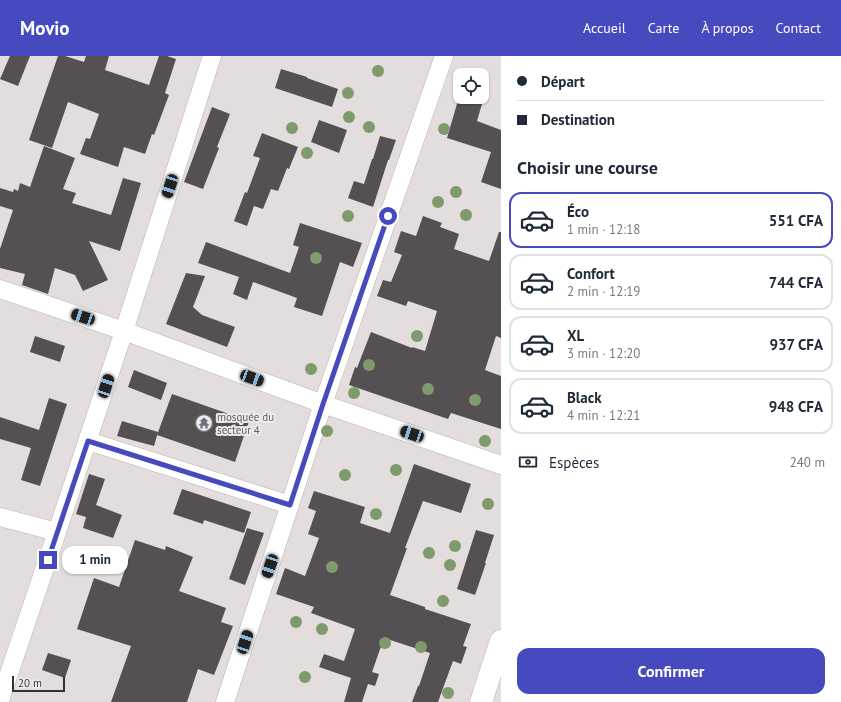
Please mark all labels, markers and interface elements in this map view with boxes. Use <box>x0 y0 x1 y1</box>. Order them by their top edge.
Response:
text: Movio <box>20 16 70 40</box>
text: Accueil <box>583 19 626 37</box>
text: Carte <box>648 19 679 37</box>
text: À propos <box>701 19 754 37</box>
text: Contact <box>776 19 821 37</box>
map controls <box>453 68 489 104</box>
button: locate <box>453 68 489 104</box>
text: Départ <box>541 72 585 91</box>
text: Destination <box>541 110 615 129</box>
text: Choisir une course <box>517 156 658 179</box>
car <box>161 173 179 199</box>
icon: car <box>519 202 555 238</box>
text: Éco <box>567 202 589 221</box>
route start <box>379 207 397 225</box>
text: 551 CFA <box>769 211 823 230</box>
text: 1 min · 12:18 <box>567 221 640 238</box>
icon: car <box>519 264 555 300</box>
text: Confort <box>567 264 615 283</box>
text: 744 CFA <box>769 273 823 292</box>
text: 2 min · 12:19 <box>567 283 640 300</box>
car <box>70 308 96 326</box>
icon: car <box>519 326 555 362</box>
text: XL <box>567 326 584 345</box>
text: 937 CFA <box>770 335 823 354</box>
text: 3 min · 12:20 <box>567 345 640 362</box>
car <box>239 368 265 388</box>
car <box>97 373 115 399</box>
icon: car <box>519 388 555 424</box>
text: Black <box>567 388 602 407</box>
text: 948 CFA <box>769 397 823 416</box>
text: 4 min · 12:21 <box>567 407 640 424</box>
place label: mosquée du secteur 4 <box>217 410 274 437</box>
temple icon: mosquée du secteur 4 <box>194 413 214 433</box>
car <box>399 424 425 444</box>
icon: cash <box>517 451 539 473</box>
text: Espèces <box>549 453 599 472</box>
text: 240 m <box>790 454 825 471</box>
callout: 1 min <box>62 546 128 574</box>
route end <box>39 551 57 569</box>
text: 1 min <box>79 551 111 568</box>
car <box>260 553 280 579</box>
car <box>236 629 254 655</box>
button: Confirmer <box>517 648 825 694</box>
scale bar <box>12 674 65 693</box>
text: 20 m <box>18 676 42 690</box>

